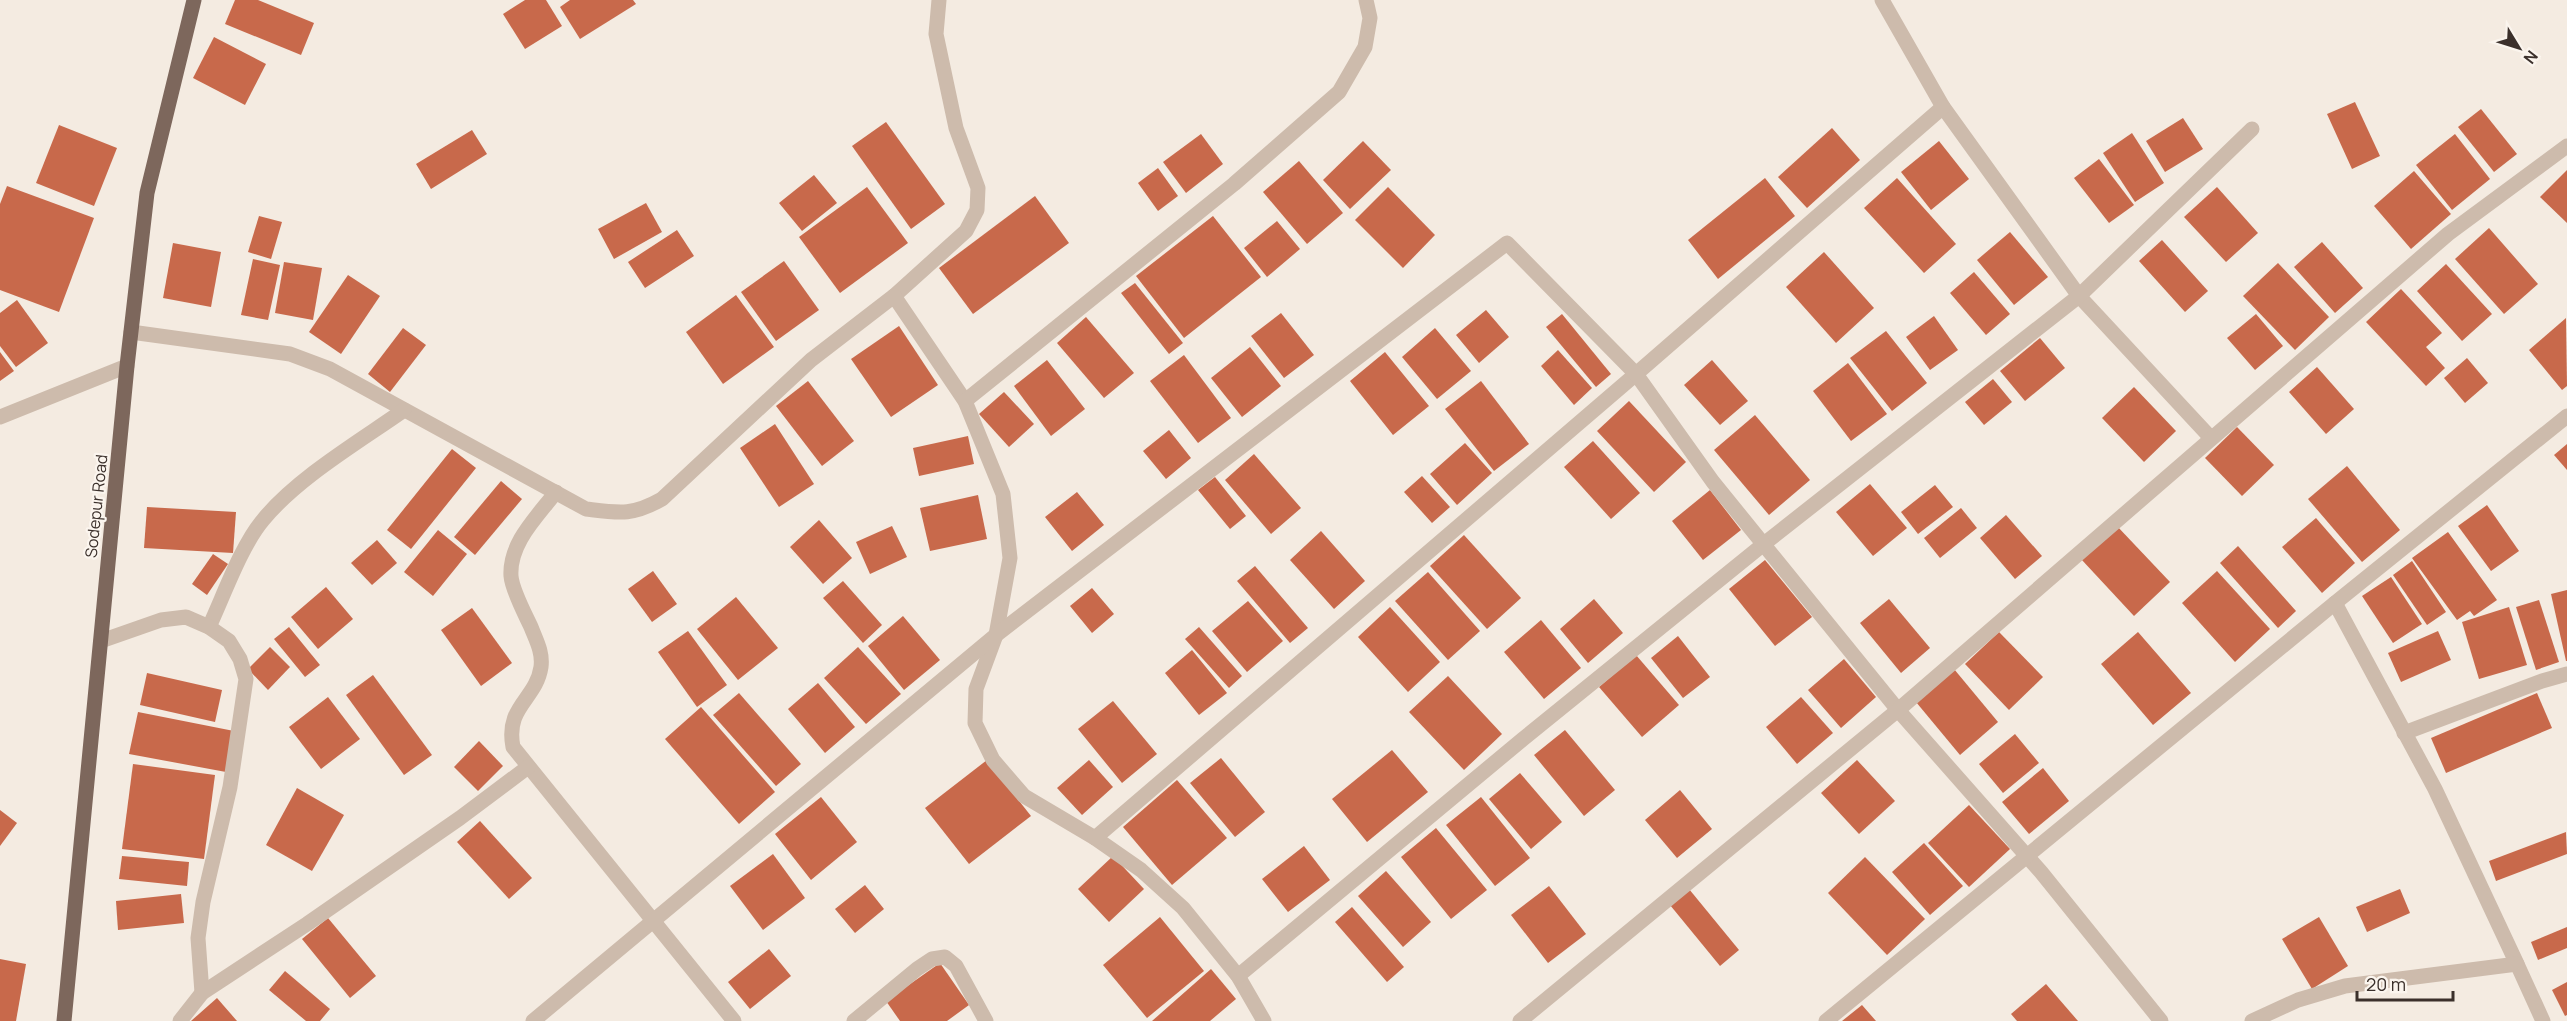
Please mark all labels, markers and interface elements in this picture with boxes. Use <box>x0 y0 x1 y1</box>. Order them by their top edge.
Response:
north arrow <box>2489 18 2549 78</box>
text: N <box>2519 46 2543 69</box>
street label: Sodepur Road <box>80 453 112 559</box>
scale bar <box>2357 964 2453 1002</box>
text: 20 m <box>2366 972 2406 996</box>

